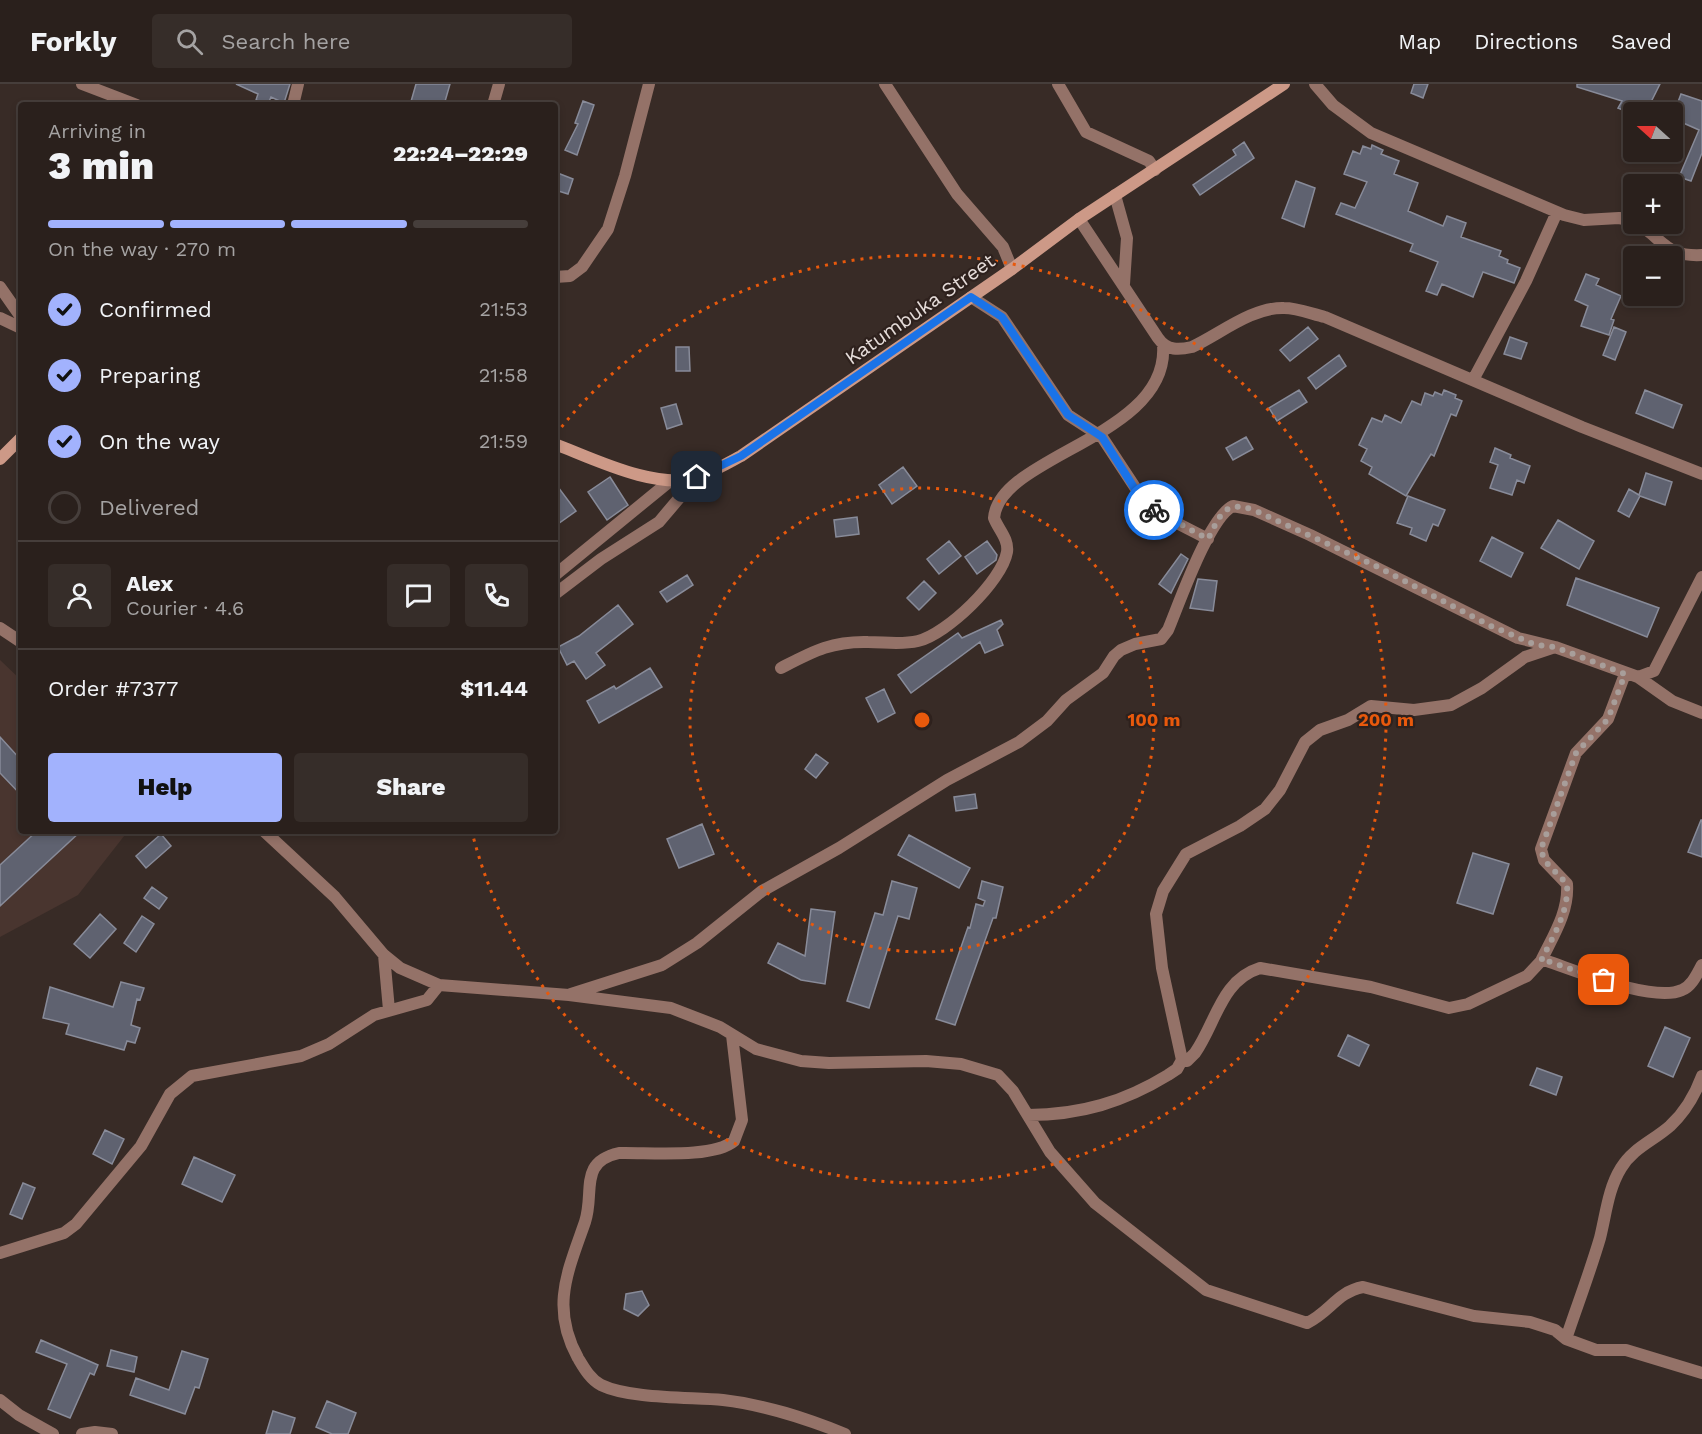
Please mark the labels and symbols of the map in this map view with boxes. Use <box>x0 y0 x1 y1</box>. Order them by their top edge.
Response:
north arrow <box>1623 102 1683 162</box>
street label: Katumbuka Street <box>840 248 1000 370</box>
pin <box>671 451 722 502</box>
courier <box>1124 480 1184 540</box>
text: 100 m <box>1127 709 1181 730</box>
text: 200 m <box>1358 709 1414 730</box>
centre of rings <box>912 710 932 730</box>
pin <box>1578 954 1629 1005</box>

